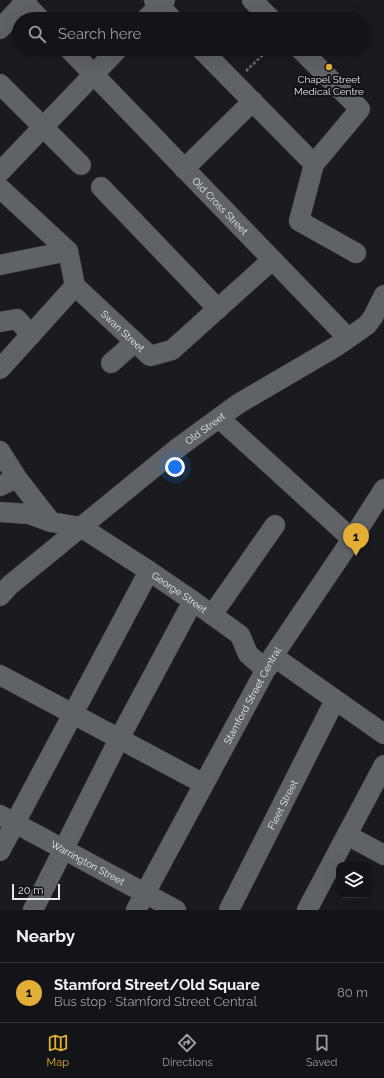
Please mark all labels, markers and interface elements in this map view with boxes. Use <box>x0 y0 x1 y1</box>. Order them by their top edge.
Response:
search box <box>12 12 372 56</box>
icon: search <box>26 23 48 45</box>
text: Search here <box>58 25 141 43</box>
marker: Chapel Street Medical Centre <box>324 62 334 72</box>
place label: Chapel Street Medical Centre <box>294 74 364 97</box>
street label: Old Cross Street <box>190 175 251 237</box>
street label: Swan Street <box>99 308 147 354</box>
street label: Old Street <box>183 410 227 446</box>
your location <box>165 457 185 477</box>
pin: 1 <box>343 523 369 556</box>
street label: George Street <box>150 569 210 615</box>
street label: Stamford Street Central <box>221 644 283 746</box>
street label: Fleet Street <box>265 777 300 831</box>
street label: Warrington Street <box>49 838 127 887</box>
map controls <box>336 862 372 898</box>
button: layers <box>336 862 372 898</box>
scale bar <box>12 882 60 901</box>
text: 20 m <box>18 884 43 897</box>
text: Nearby <box>16 926 75 946</box>
text: Stamford Street/Old Square <box>54 976 260 994</box>
text: 1 <box>26 985 32 1000</box>
text: 80 m <box>337 985 368 1000</box>
text: Bus stop · Stamford Street Central <box>54 994 257 1009</box>
tab: Map <box>47 1032 69 1069</box>
tab: Directions <box>162 1032 213 1069</box>
tab: Saved <box>306 1032 337 1069</box>

